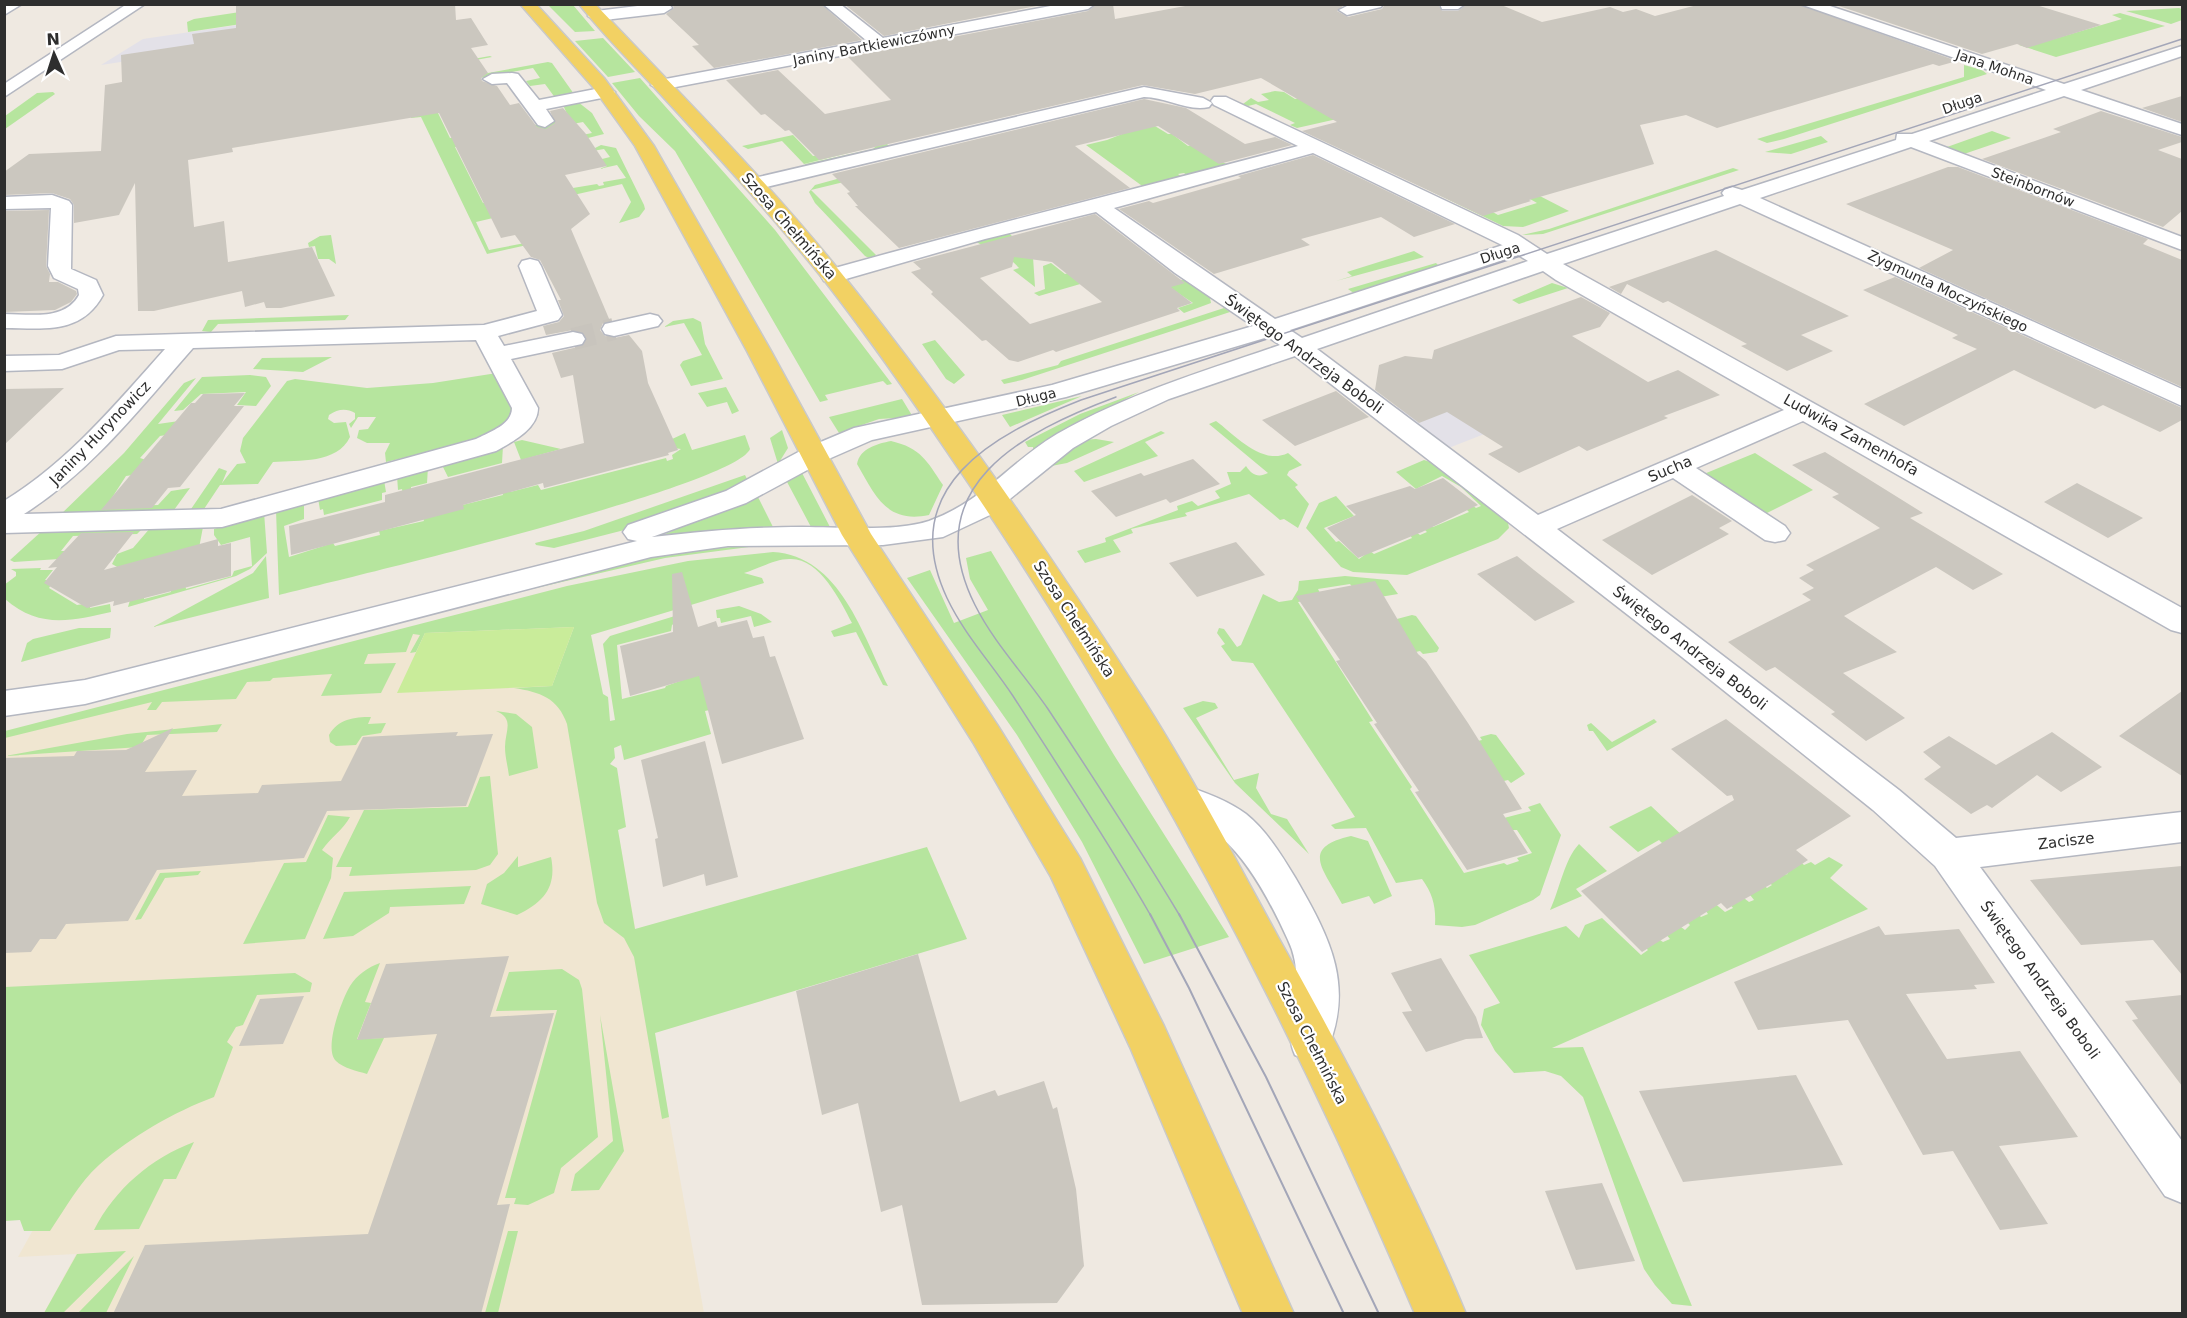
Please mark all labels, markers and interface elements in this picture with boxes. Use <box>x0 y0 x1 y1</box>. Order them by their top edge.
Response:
street label: Janiny Bartkiewiczówny <box>791 21 956 69</box>
north arrow <box>24 24 84 84</box>
text: N <box>46 30 60 49</box>
street label: Jana Mohna <box>1953 46 2036 88</box>
street label: Długa <box>1940 89 1984 117</box>
street label: Steinbornów <box>1989 164 2077 210</box>
street label: Szosa Chełmińska <box>738 169 840 283</box>
street label: Długa <box>1478 239 1522 267</box>
street label: Zygmunta Moczyńskiego <box>1865 247 2031 335</box>
street label: Świętego Andrzeja Boboli <box>1221 290 1387 417</box>
street label: Janiny Hurynowicz <box>45 377 154 489</box>
street label: Długa <box>1014 384 1058 410</box>
street label: Ludwika Zamenhofa <box>1780 390 1922 480</box>
street label: Sucha <box>1645 452 1695 486</box>
street label: Szosa Chełmińska <box>1030 557 1118 681</box>
street label: Świętego Andrzeja Boboli <box>1609 581 1771 714</box>
street label: Zacisze <box>2037 829 2095 853</box>
street label: Świętego Andrzeja Boboli <box>1977 897 2104 1063</box>
street label: Szosa Chełmińska <box>1273 979 1351 1107</box>

